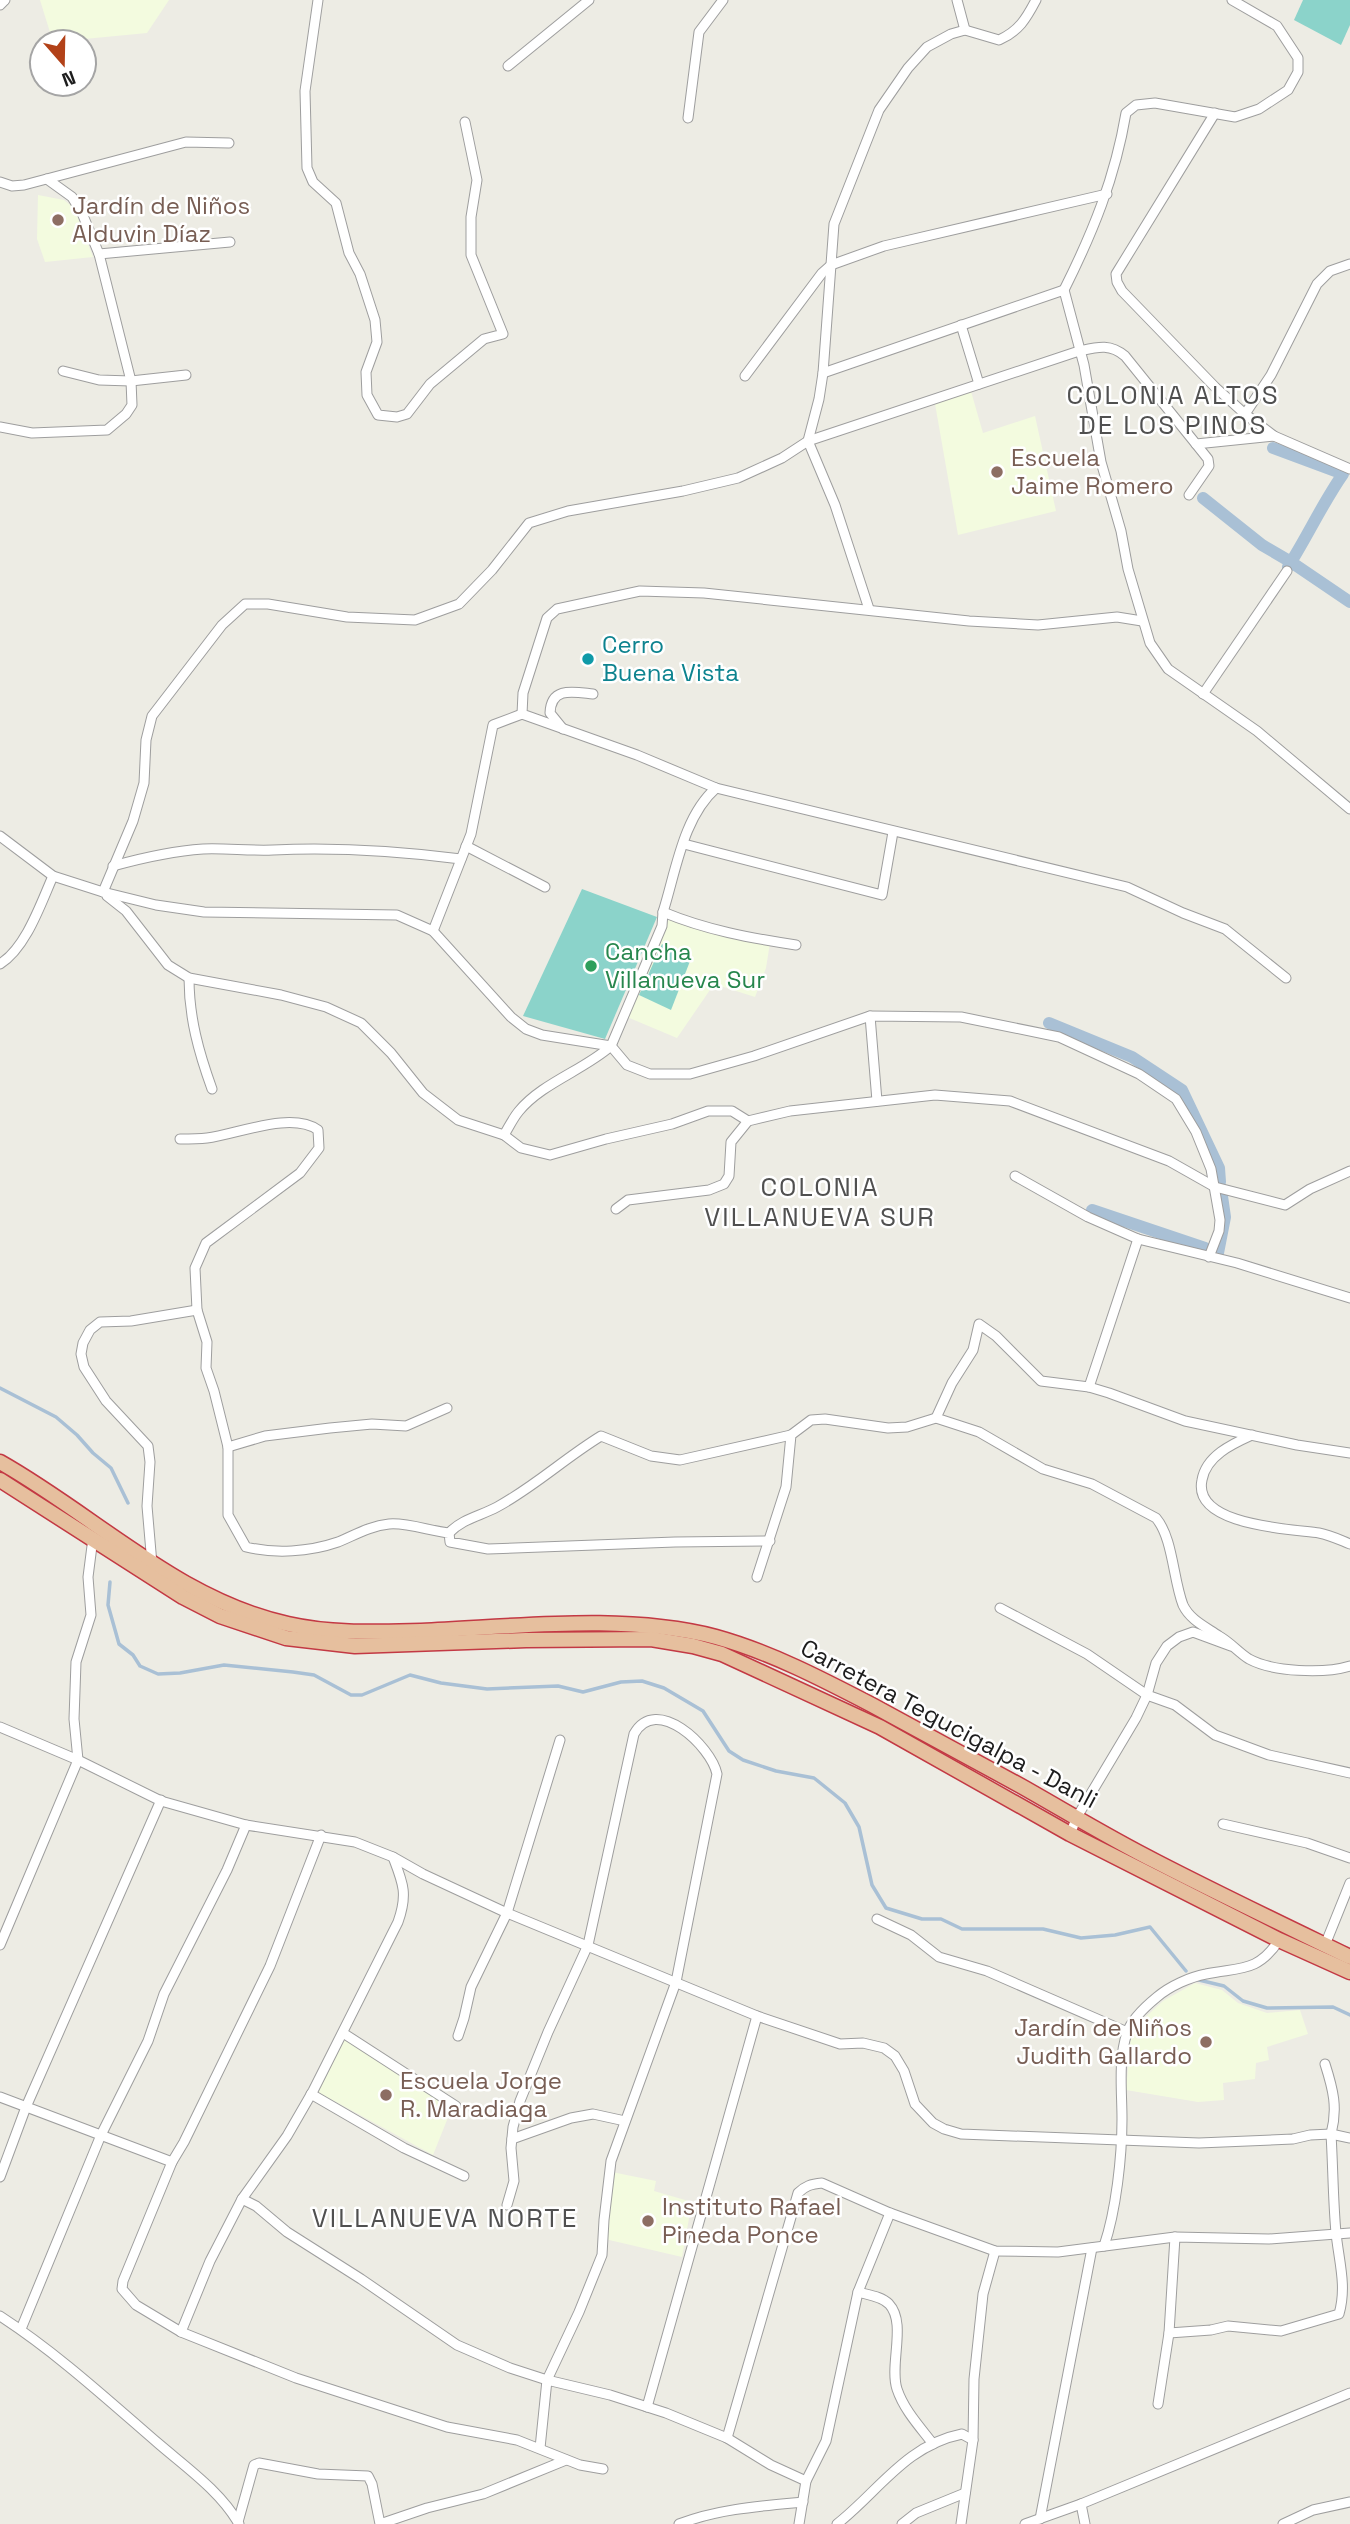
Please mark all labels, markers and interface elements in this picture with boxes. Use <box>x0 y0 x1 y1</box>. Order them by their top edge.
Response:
north arrow <box>28 28 98 98</box>
text: N <box>58 65 79 92</box>
place label: Jardín de Niños Alduvin Díaz <box>72 190 250 249</box>
marker: Jardín de Niños Alduvin Díaz <box>50 212 66 228</box>
district label: COLONIA ALTOS DE LOS PINOS <box>1066 378 1280 442</box>
place label: Escuela Jaime Romero <box>1011 442 1174 501</box>
marker: Escuela Jaime Romero <box>989 464 1005 480</box>
place label: Cerro Buena Vista <box>602 629 739 688</box>
marker: Cerro Buena Vista <box>580 651 596 667</box>
place label: Cancha Villanueva Sur <box>605 936 765 995</box>
marker: Cancha Villanueva Sur <box>583 958 599 974</box>
district label: COLONIA VILLANUEVA SUR <box>704 1170 936 1234</box>
street label: Carretera Tegucigalpa - Danli <box>795 1632 1103 1815</box>
place label: Jardín de Niños Judith Gallardo <box>1014 2012 1192 2071</box>
marker: Jardín de Niños Judith Gallardo <box>1198 2034 1214 2050</box>
place label: Escuela Jorge R. Maradiaga <box>400 2065 562 2124</box>
marker: Escuela Jorge R. Maradiaga <box>378 2087 394 2103</box>
place label: Instituto Rafael Pineda Ponce <box>662 2191 841 2250</box>
district label: VILLANUEVA NORTE <box>312 2201 578 2235</box>
marker: Instituto Rafael Pineda Ponce <box>640 2213 656 2229</box>

